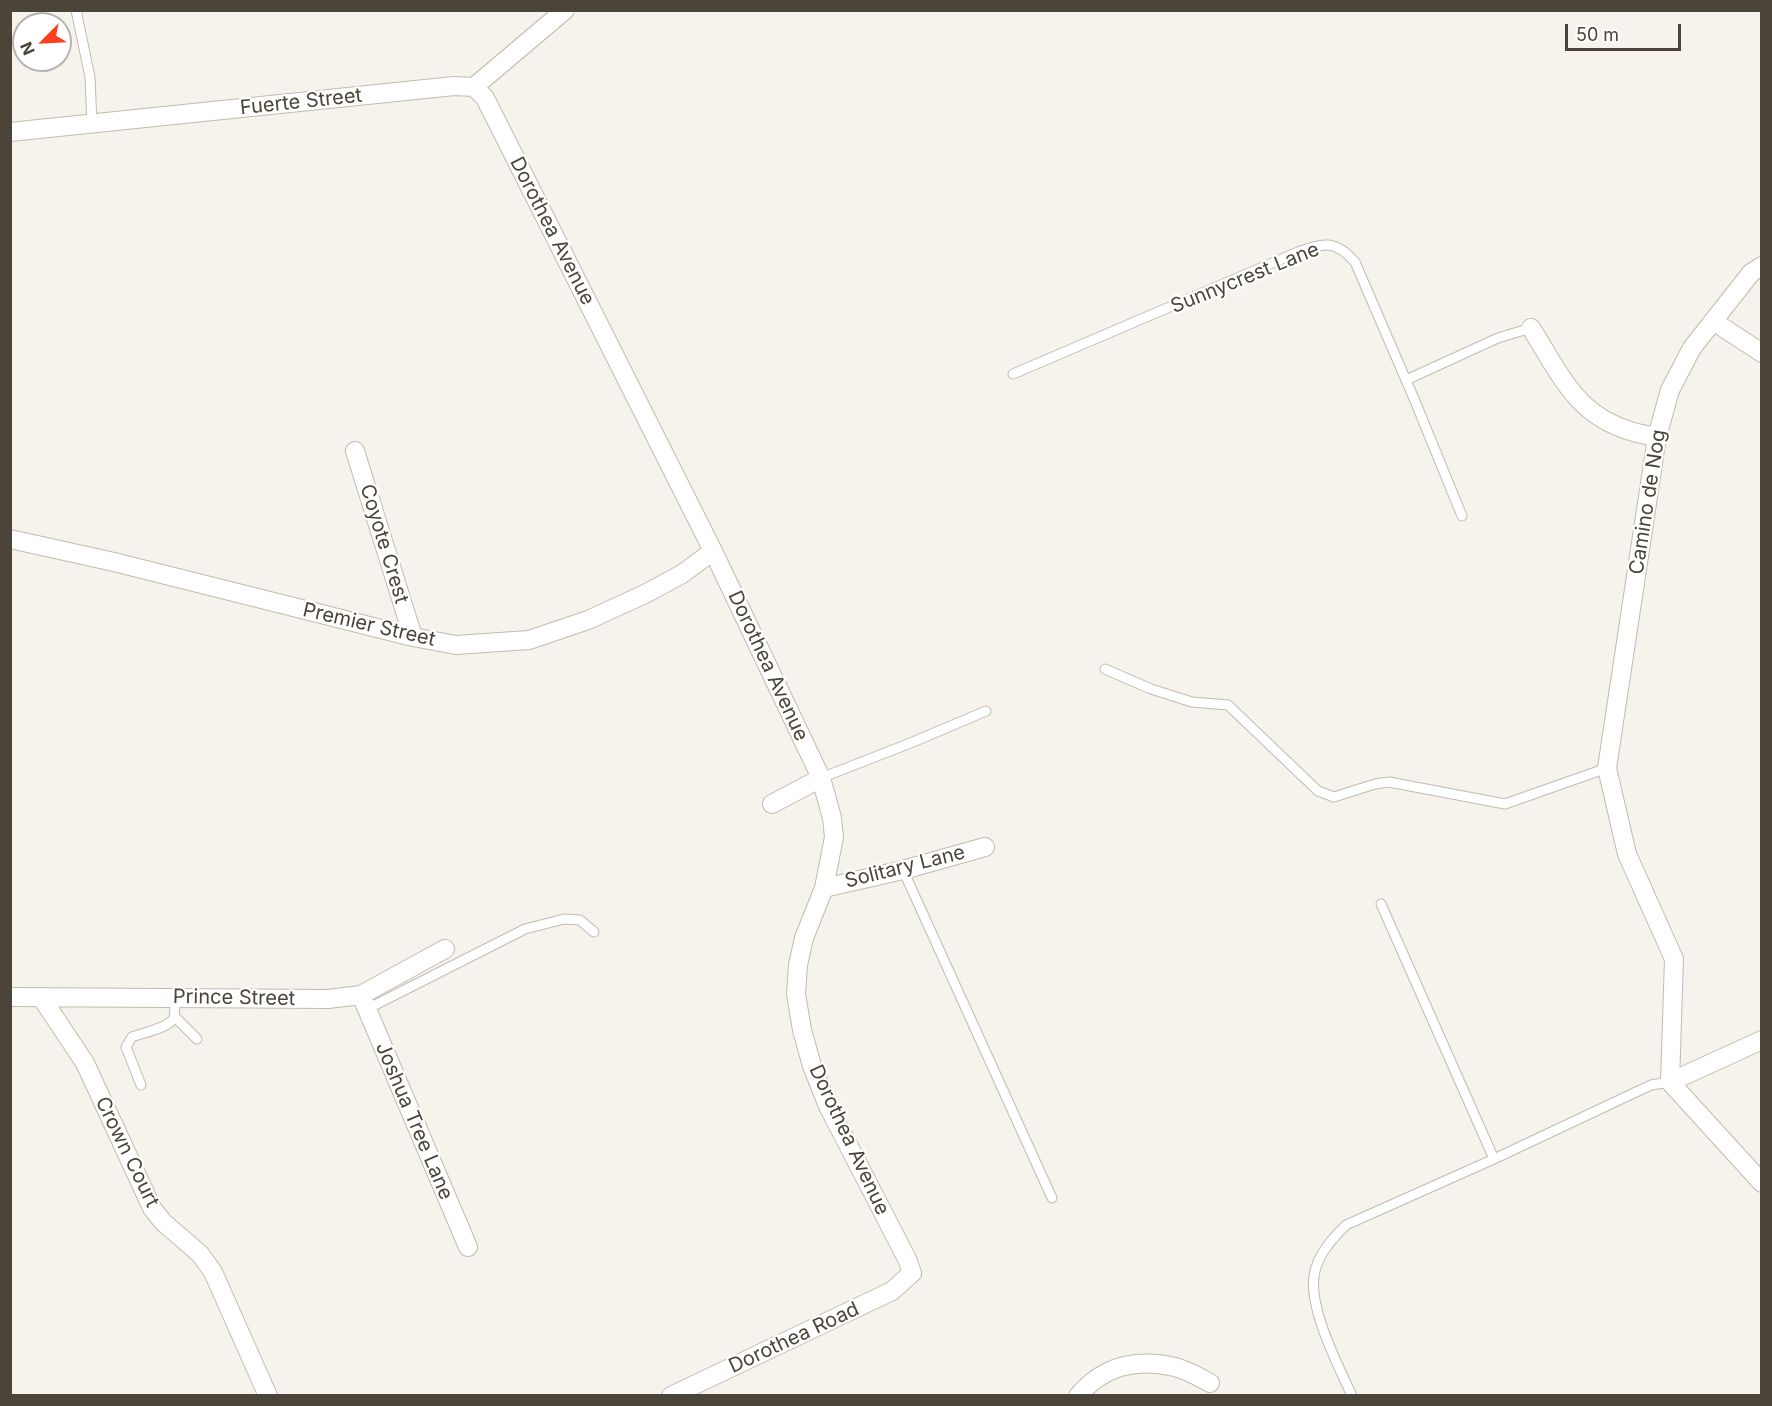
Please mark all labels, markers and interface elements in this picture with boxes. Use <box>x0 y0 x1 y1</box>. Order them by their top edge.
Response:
north arrow <box>12 12 72 72</box>
scale bar <box>1568 12 1684 50</box>
text: 50 m <box>1576 24 1619 45</box>
text: N <box>16 39 39 58</box>
street label: Fuerte Street <box>239 84 363 120</box>
street label: Dorothea Avenue <box>504 153 600 309</box>
street label: Sunnycrest Lane <box>1167 237 1323 319</box>
street label: Camino de Nog <box>1625 428 1671 576</box>
street label: Coyote Crest <box>355 482 413 606</box>
street label: Dorothea Avenue <box>723 587 813 745</box>
street label: Premier Street <box>300 598 438 652</box>
street label: Solitary Lane <box>842 840 968 894</box>
street label: Prince Street <box>173 985 295 1011</box>
street label: Joshua Tree Lane <box>370 1039 458 1203</box>
street label: Dorothea Avenue <box>804 1061 894 1219</box>
street label: Crown Court <box>90 1093 164 1211</box>
street label: Dorothea Road <box>725 1297 863 1379</box>

